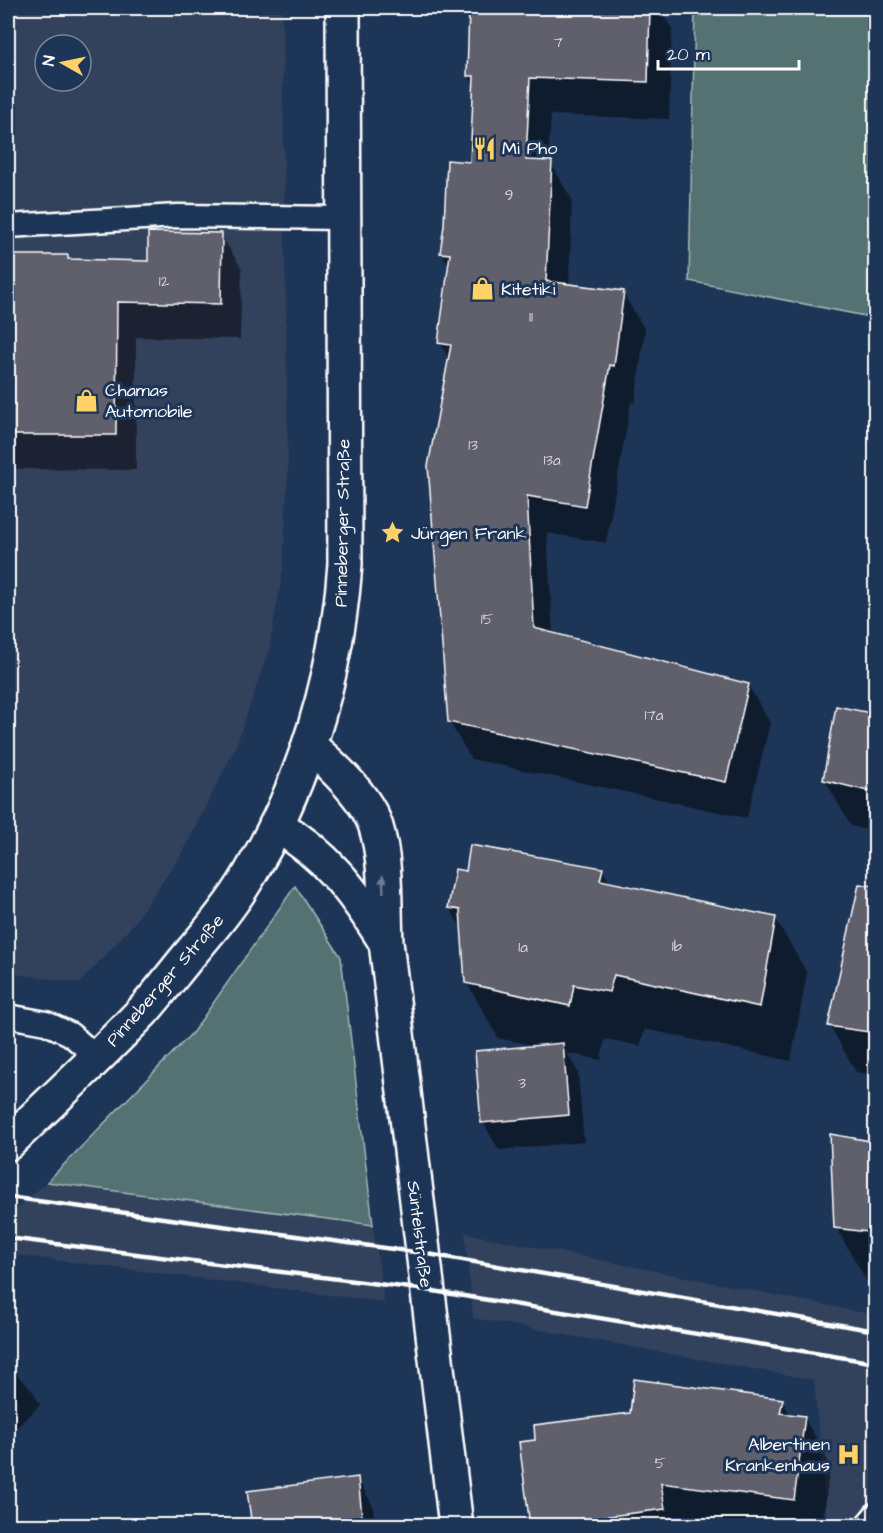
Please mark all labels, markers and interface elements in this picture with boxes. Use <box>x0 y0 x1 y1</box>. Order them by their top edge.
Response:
house number: 7 <box>553 32 563 53</box>
north arrow <box>33 33 93 93</box>
scale bar <box>658 33 799 71</box>
text: 20 m <box>667 42 710 67</box>
text: N <box>38 54 61 67</box>
restaurant icon: Mi Pho <box>471 135 497 161</box>
place label: Mi Pho <box>502 136 557 161</box>
house number: 9 <box>505 185 513 206</box>
house number: 12 <box>159 271 170 292</box>
shop icon: Kitetiki <box>470 276 496 302</box>
place label: Kitetiki <box>501 277 556 302</box>
house number: 11 <box>529 307 533 328</box>
place label: Chamas Automobile <box>105 378 193 424</box>
shop icon: Chamas Automobile <box>74 387 100 413</box>
house number: 13 <box>468 435 478 456</box>
street label: Pinneberger Straße <box>329 438 357 607</box>
house number: 13a <box>543 450 561 471</box>
place icon: Jürgen Frank <box>380 520 406 546</box>
place label: Jürgen Frank <box>411 521 526 547</box>
house number: 15 <box>481 609 494 630</box>
house number: 17a <box>645 705 664 726</box>
one-way arrow <box>378 874 387 893</box>
street label: Pinneberger Straße <box>101 908 231 1053</box>
house number: 1b <box>672 936 683 957</box>
house number: 1a <box>518 937 528 958</box>
house number: 3 <box>518 1073 526 1094</box>
street label: Süntelstraße <box>401 1179 438 1289</box>
place label: Albertinen Krankenhaus <box>725 1432 830 1478</box>
hospital icon: Albertinen Krankenhaus <box>835 1441 861 1467</box>
house number: 5 <box>655 1453 666 1474</box>

